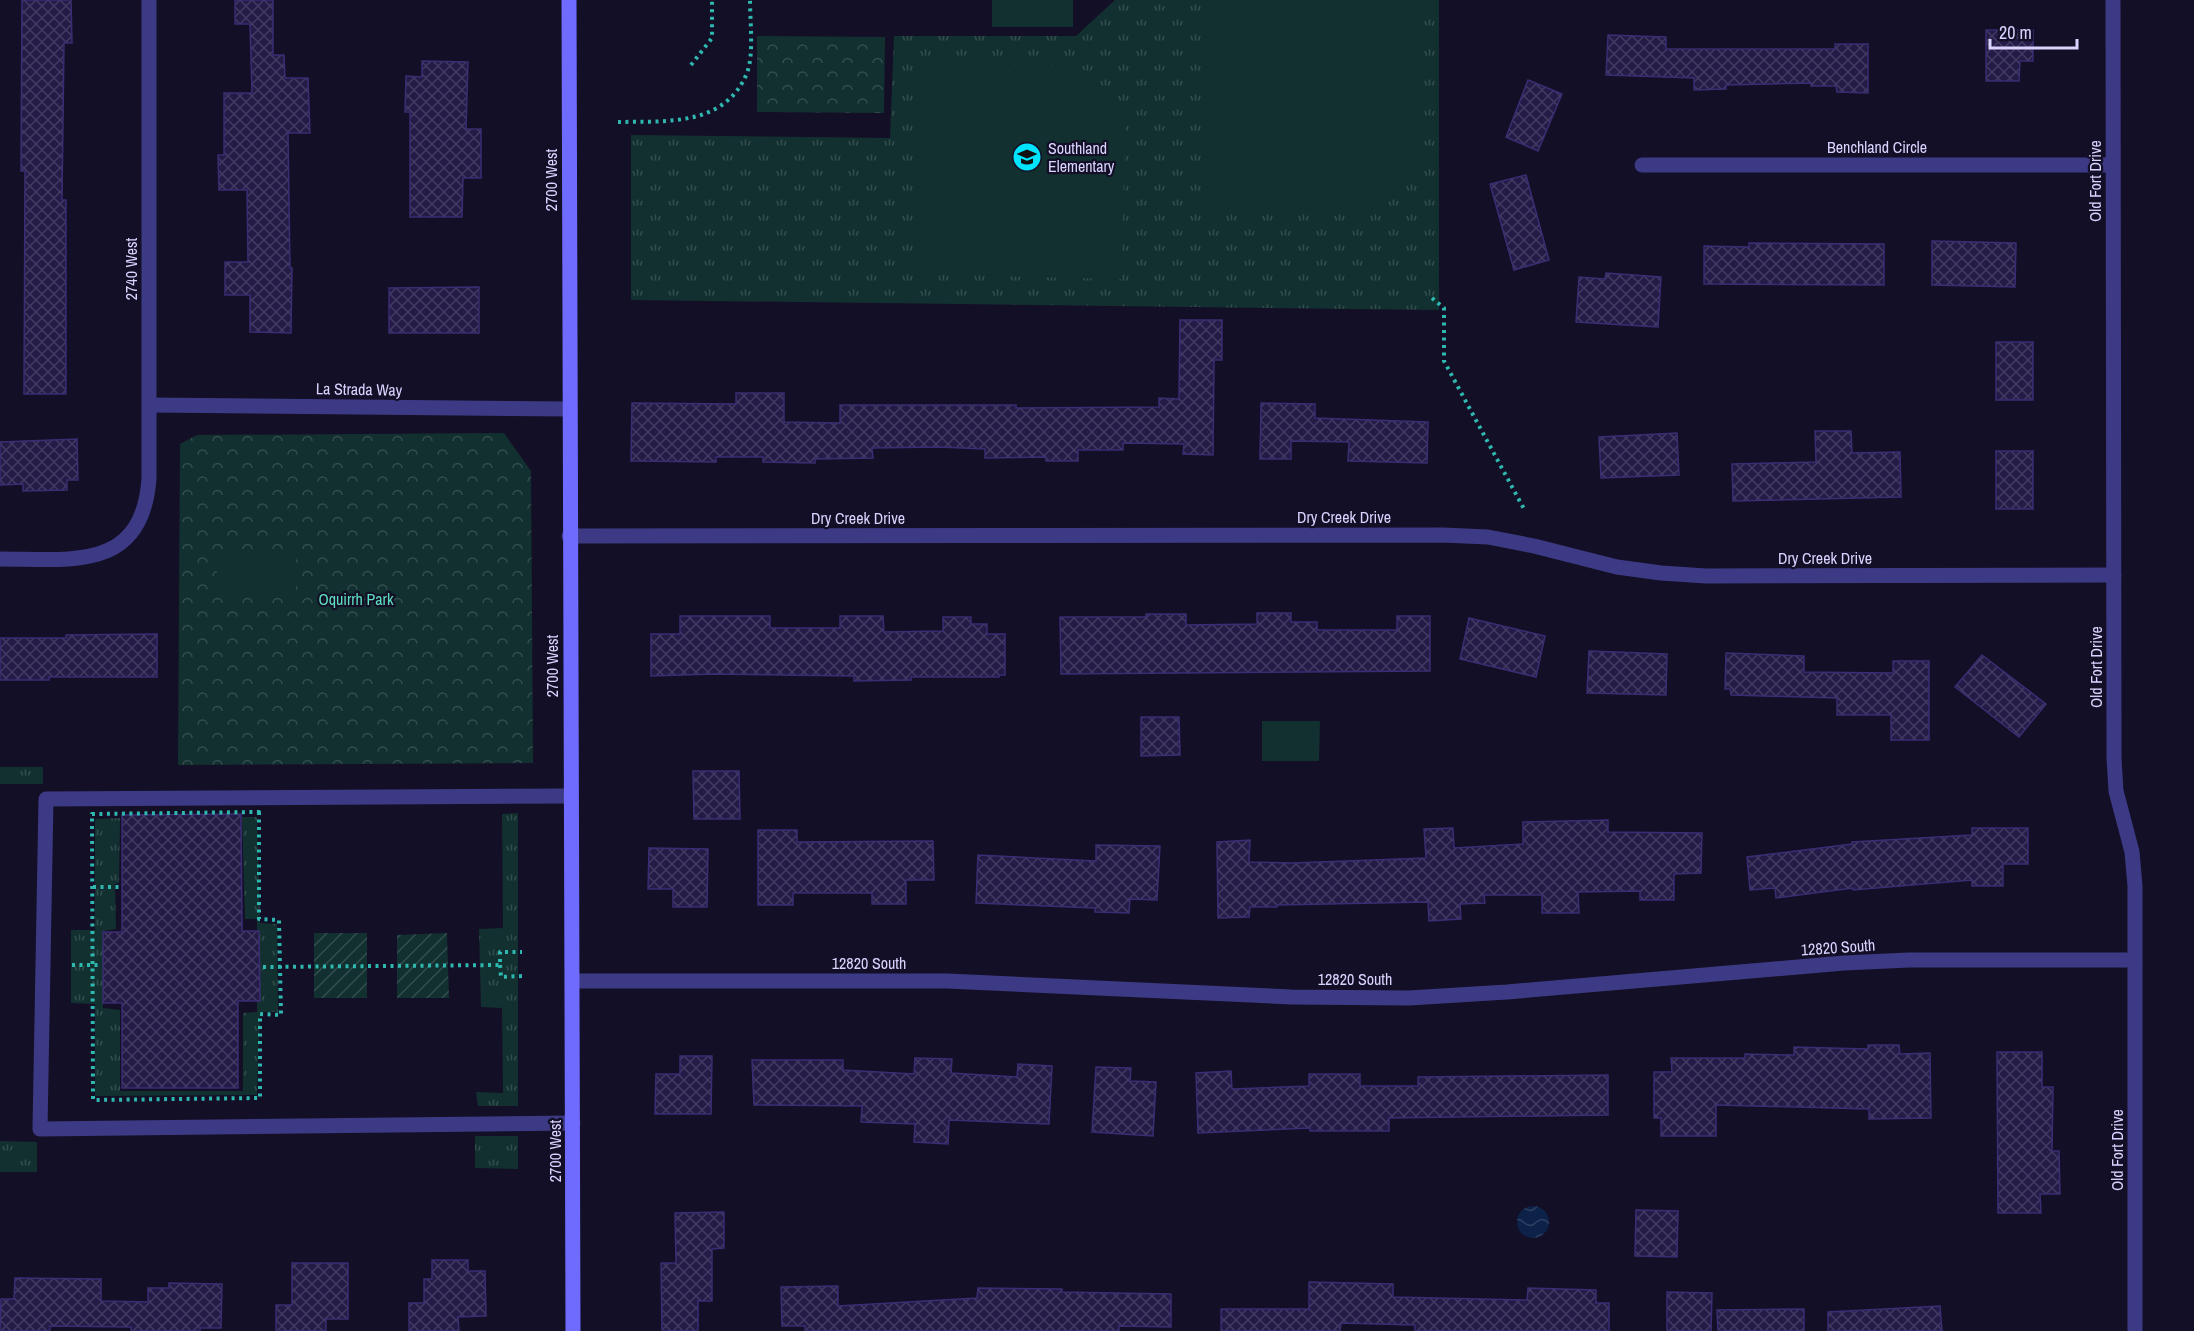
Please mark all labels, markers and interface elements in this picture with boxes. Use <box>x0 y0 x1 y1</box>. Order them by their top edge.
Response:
scale bar <box>1990 12 2077 50</box>
text: 20 m <box>1999 20 2032 45</box>
street label: Benchland Circle <box>1827 136 1927 158</box>
place label: Southland Elementary <box>1048 137 1115 177</box>
street label: Old Fort Drive <box>2084 140 2106 222</box>
school or university icon: Southland Elementary <box>1011 141 1043 173</box>
street label: 2700 West <box>540 148 562 211</box>
street label: 2740 West <box>120 237 142 300</box>
street label: La Strada Way <box>316 377 403 401</box>
street label: Dry Creek Drive <box>1297 506 1391 528</box>
street label: Dry Creek Drive <box>811 507 905 529</box>
street label: Dry Creek Drive <box>1778 547 1872 569</box>
park label: Oquirrh Park <box>318 588 394 610</box>
street label: Old Fort Drive <box>2085 626 2107 708</box>
street label: 2700 West <box>541 634 563 697</box>
street label: 12820 South <box>1800 933 1876 961</box>
street label: 12820 South <box>832 952 906 974</box>
street label: 12820 South <box>1318 968 1392 990</box>
street label: Old Fort Drive <box>2106 1109 2128 1191</box>
street label: 2700 West <box>544 1119 566 1182</box>

